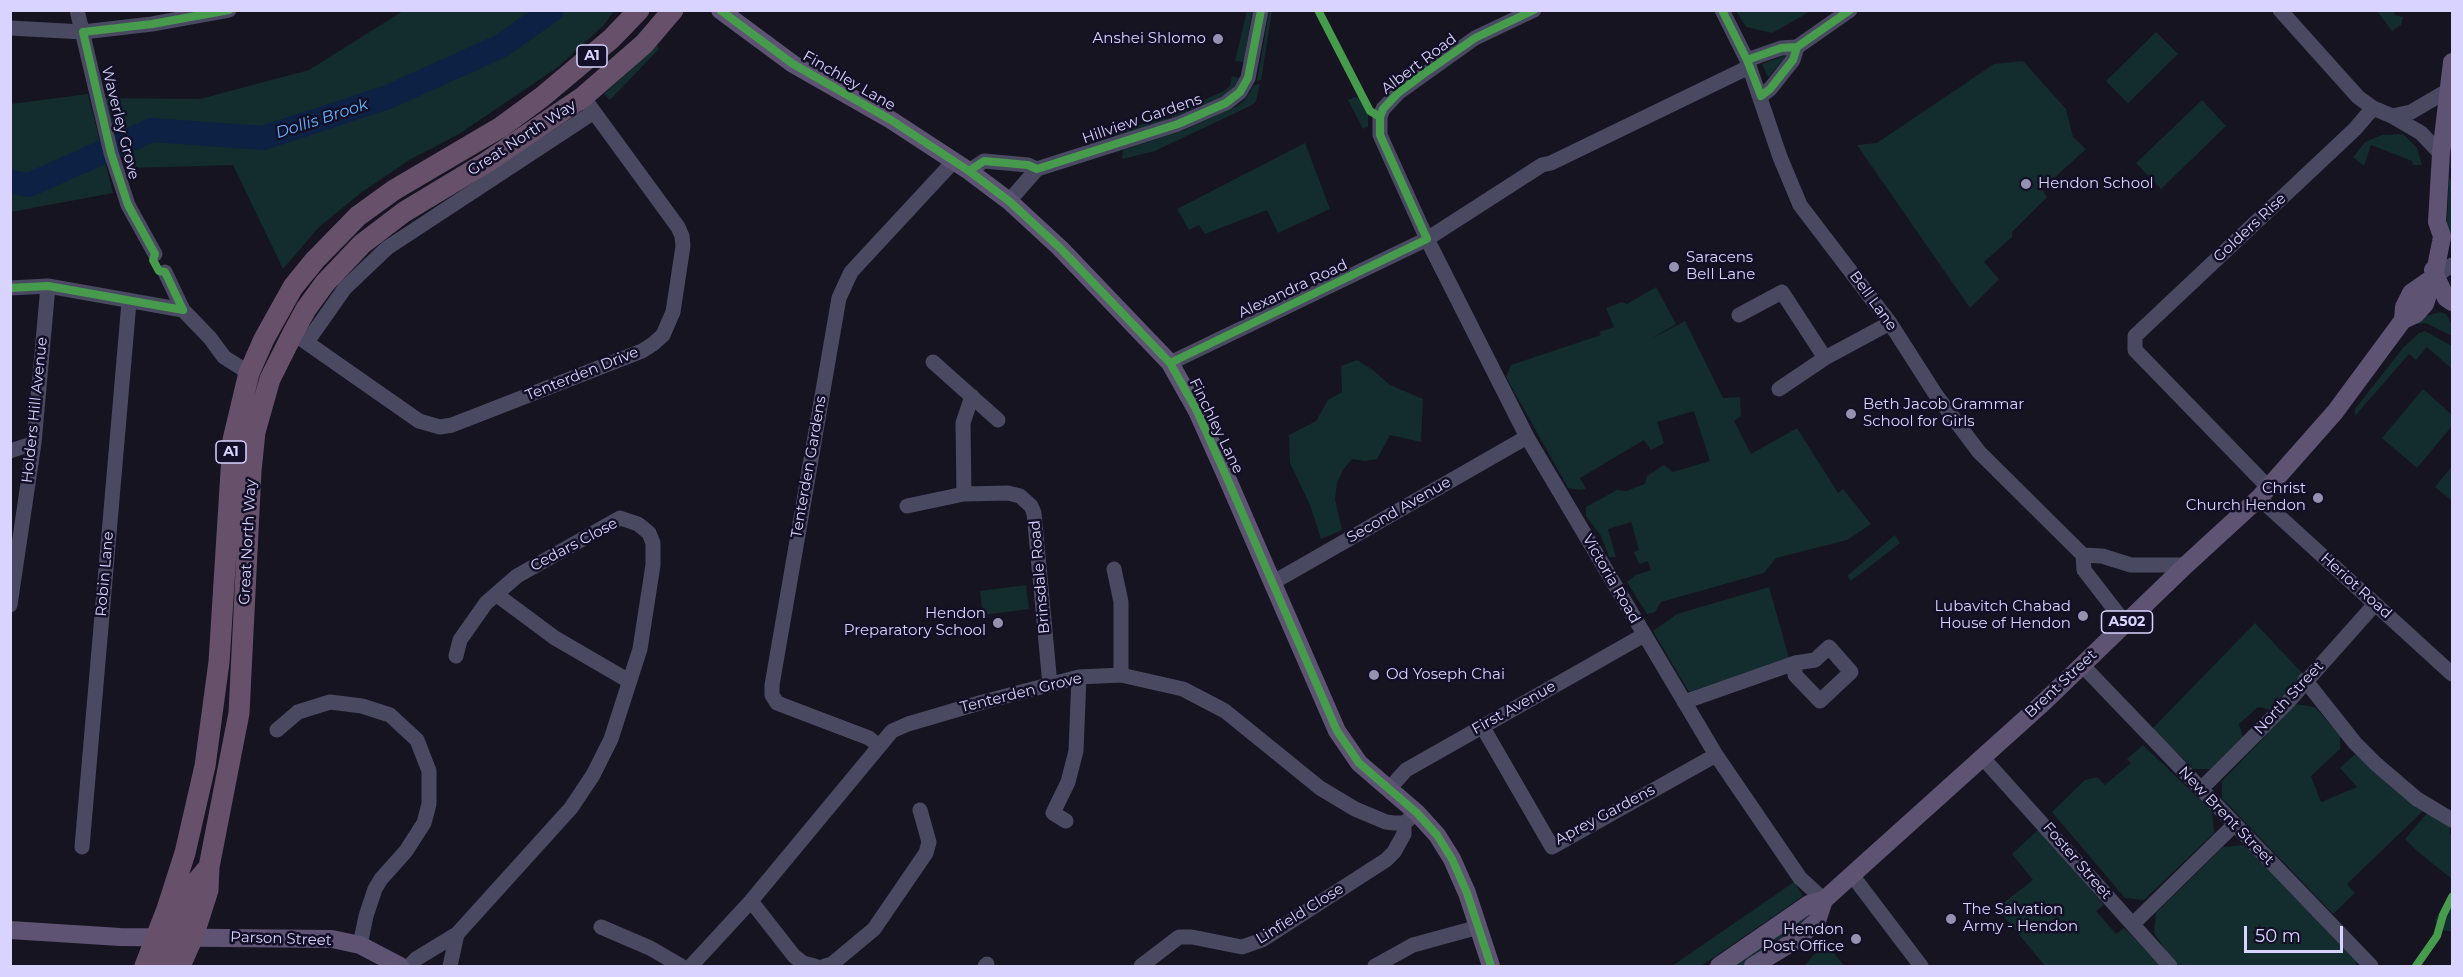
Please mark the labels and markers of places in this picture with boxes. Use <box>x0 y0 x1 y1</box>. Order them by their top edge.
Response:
place label: Anshei Shlomo <box>1092 30 1206 48</box>
marker: Anshei Shlomo <box>1211 32 1225 46</box>
place label: Hendon School <box>2038 175 2154 193</box>
marker: Hendon School <box>2019 177 2033 191</box>
place label: Saracens Bell Lane <box>1686 249 1755 284</box>
marker: Saracens Bell Lane <box>1667 260 1681 274</box>
place label: Beth Jacob Grammar School for Girls <box>1863 396 2024 431</box>
marker: Beth Jacob Grammar School for Girls <box>1844 407 1858 421</box>
place label: Christ Church Hendon <box>2186 480 2306 515</box>
marker: Christ Church Hendon <box>2311 491 2325 505</box>
place label: Lubavitch Chabad House of Hendon <box>1934 598 2071 633</box>
place label: Hendon Preparatory School <box>844 605 986 640</box>
marker: Lubavitch Chabad House of Hendon <box>2076 609 2090 623</box>
marker: Hendon Preparatory School <box>991 616 1005 630</box>
place label: Od Yoseph Chai <box>1386 666 1505 684</box>
marker: Od Yoseph Chai <box>1367 668 1381 682</box>
place label: The Salvation Army - Hendon <box>1963 901 2078 936</box>
marker: The Salvation Army - Hendon <box>1944 912 1958 926</box>
place label: Hendon Post Office <box>1763 921 1844 956</box>
marker: Hendon Post Office <box>1849 932 1863 946</box>

